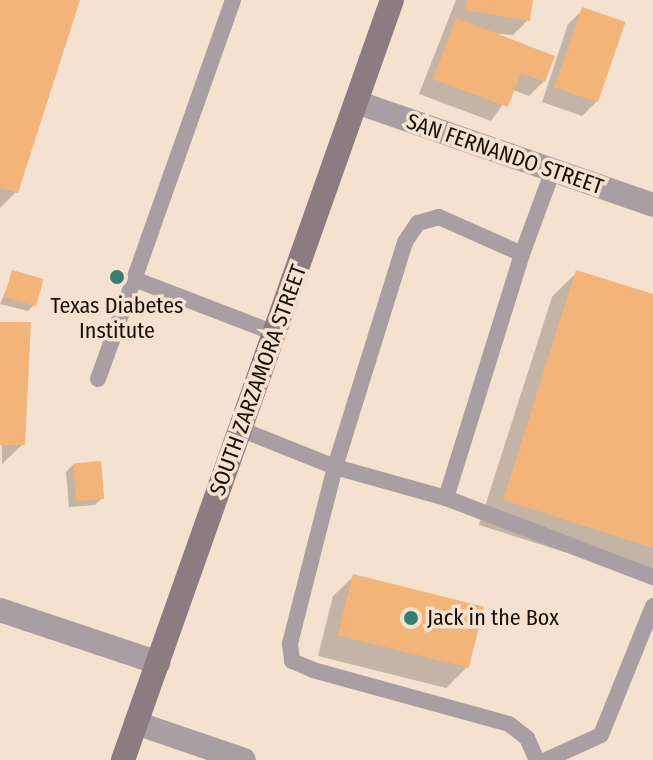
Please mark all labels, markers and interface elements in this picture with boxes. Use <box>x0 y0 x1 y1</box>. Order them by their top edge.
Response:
street label: SAN FERNANDO STREET <box>403 108 607 200</box>
street label: SOUTH ZARZAMORA STREET <box>204 261 312 499</box>
marker: Texas Diabetes Institute <box>106 266 128 288</box>
place label: Texas Diabetes Institute <box>51 292 183 344</box>
place label: Jack in the Box <box>427 605 559 631</box>
marker: Jack in the Box <box>402 609 420 627</box>

